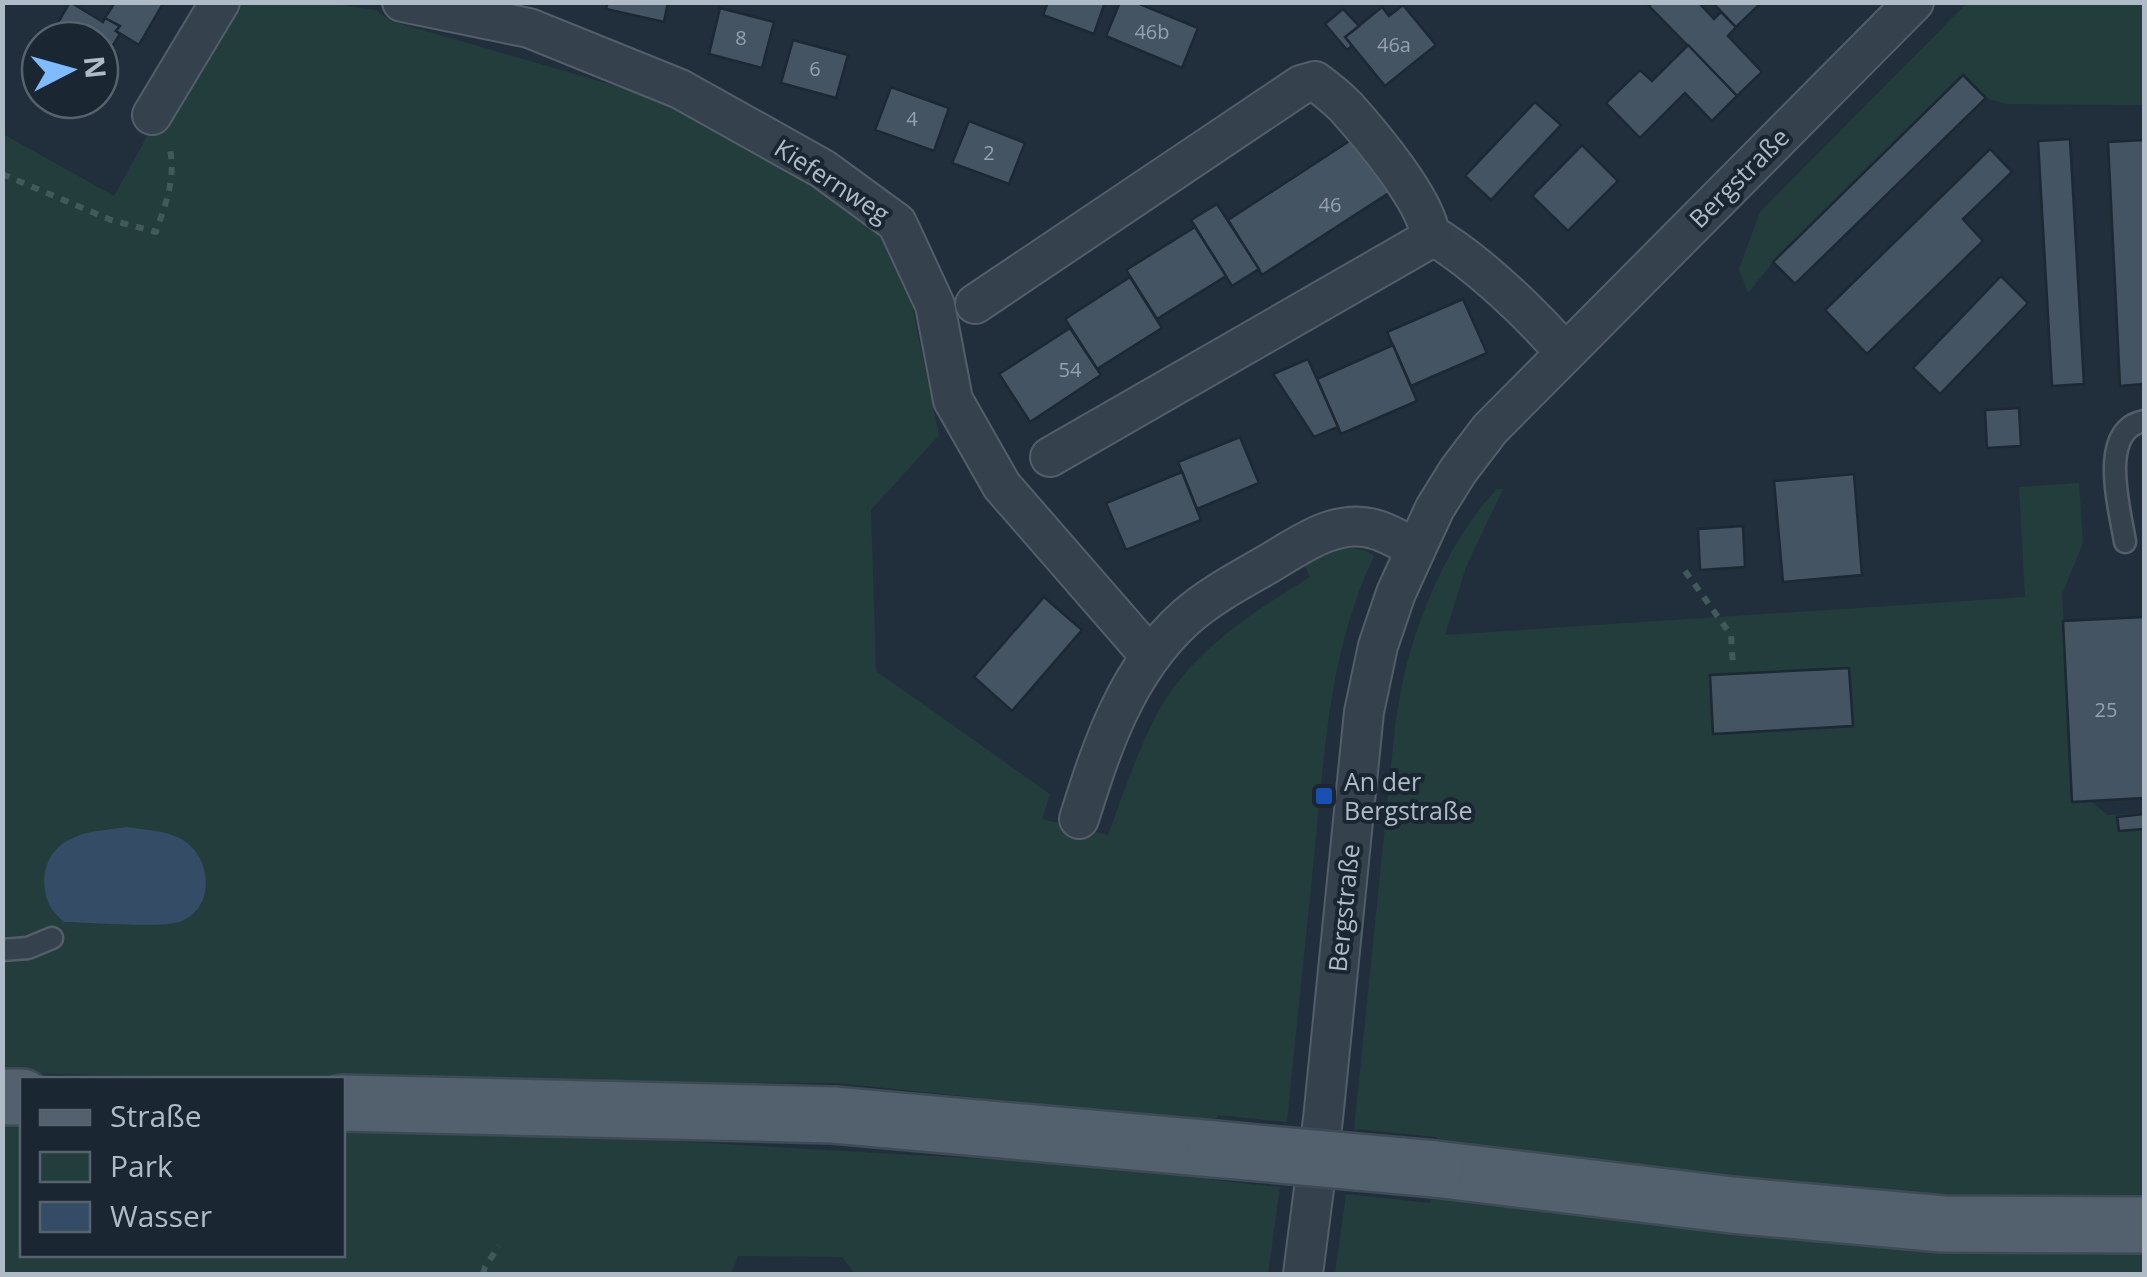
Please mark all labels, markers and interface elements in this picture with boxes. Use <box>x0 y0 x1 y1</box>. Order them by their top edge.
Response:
house number: 46b <box>1134 18 1170 45</box>
north arrow <box>20 20 120 120</box>
house number: 8 <box>735 24 747 51</box>
house number: 46a <box>1377 31 1411 58</box>
text: N <box>76 54 116 81</box>
house number: 6 <box>809 55 821 82</box>
house number: 4 <box>906 105 918 132</box>
street label: Bergstraße <box>1681 120 1796 235</box>
street label: Kiefernweg <box>769 130 897 230</box>
house number: 2 <box>983 139 995 166</box>
house number: 46 <box>1319 191 1341 218</box>
house number: 54 <box>1059 356 1082 383</box>
house number: 25 <box>2095 696 2117 723</box>
place label: An der Bergstraße <box>1344 764 1473 827</box>
marker: An der Bergstraße <box>1313 785 1335 807</box>
street label: Bergstraße <box>1319 842 1367 974</box>
legend <box>20 1077 345 1257</box>
text: Straße <box>110 1095 202 1136</box>
text: Park <box>110 1145 173 1186</box>
text: Wasser <box>110 1195 212 1236</box>

